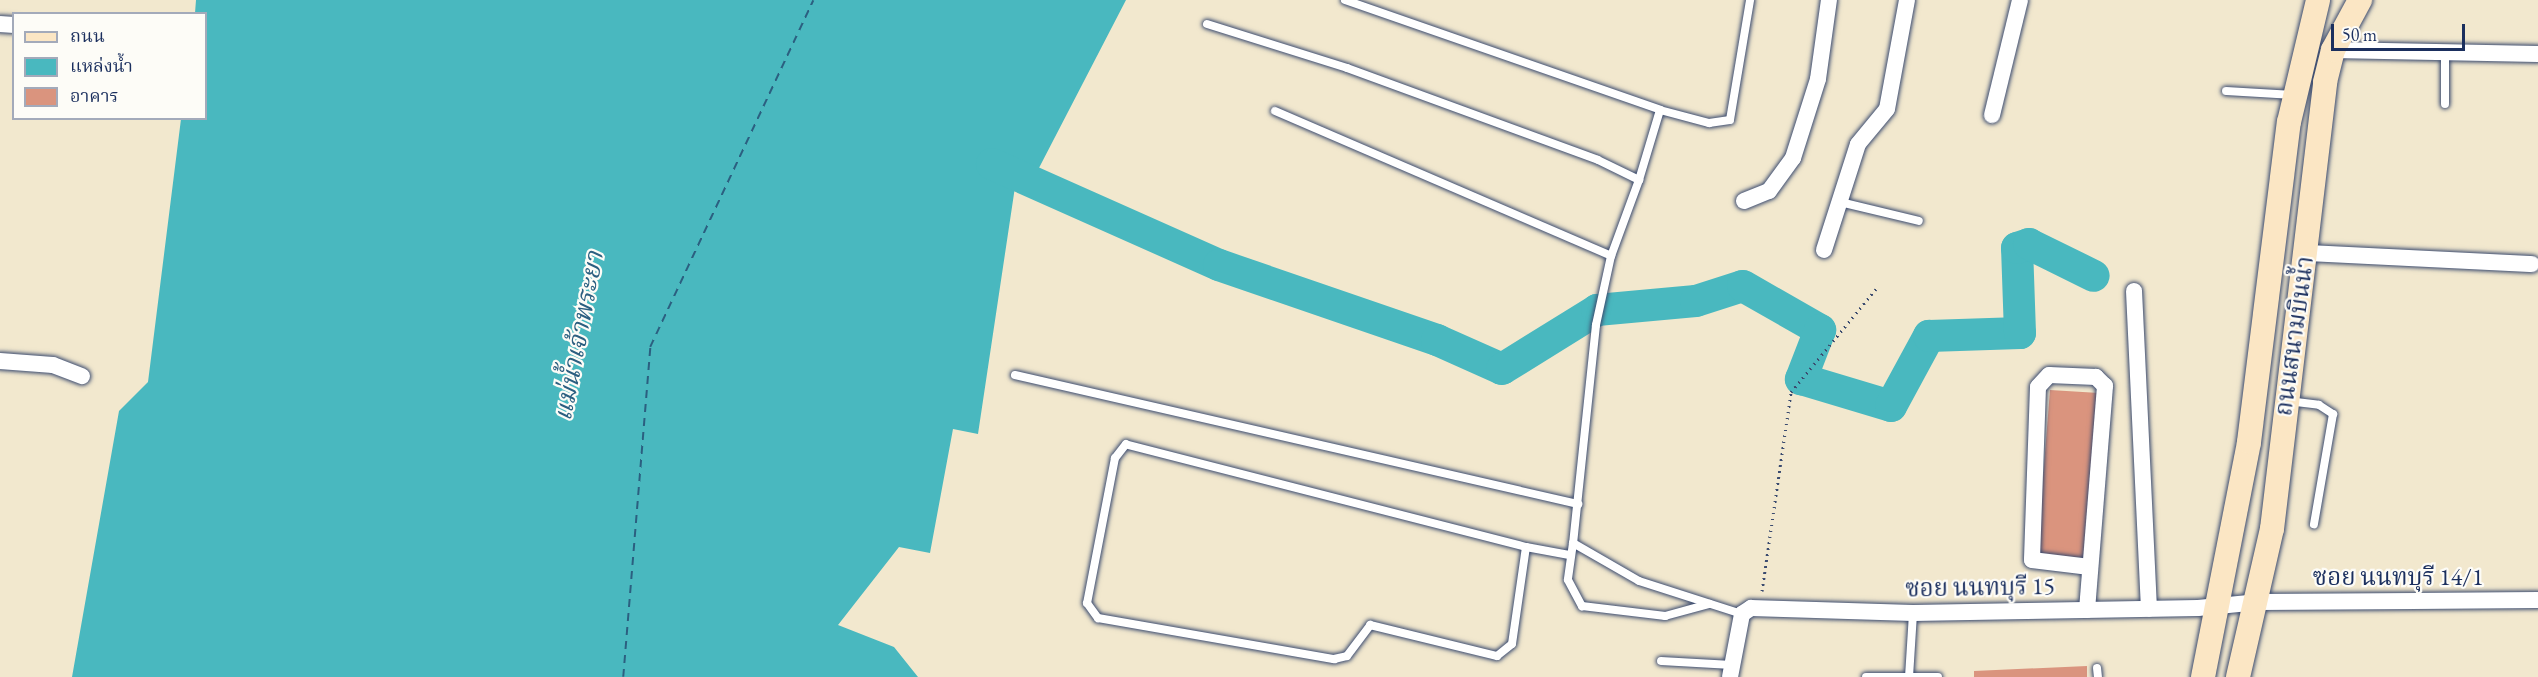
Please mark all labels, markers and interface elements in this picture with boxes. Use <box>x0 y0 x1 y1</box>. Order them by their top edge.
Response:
legend <box>12 12 207 120</box>
scale bar <box>2334 12 2468 50</box>
text: 50 m <box>2342 23 2377 46</box>
text: ถนน <box>70 24 105 47</box>
text: แหล่งน้ำ <box>70 54 133 77</box>
text: อาคาร <box>70 84 119 107</box>
water label: แม่น้ำเจ้าพระยา <box>547 249 611 423</box>
street label: ถนนสนามบินน้ำ <box>2269 254 2319 418</box>
street label: ซอย นนทบุรี 14/1 <box>2313 563 2483 591</box>
street label: ซอย นนทบุรี 15 <box>1905 571 2055 603</box>

